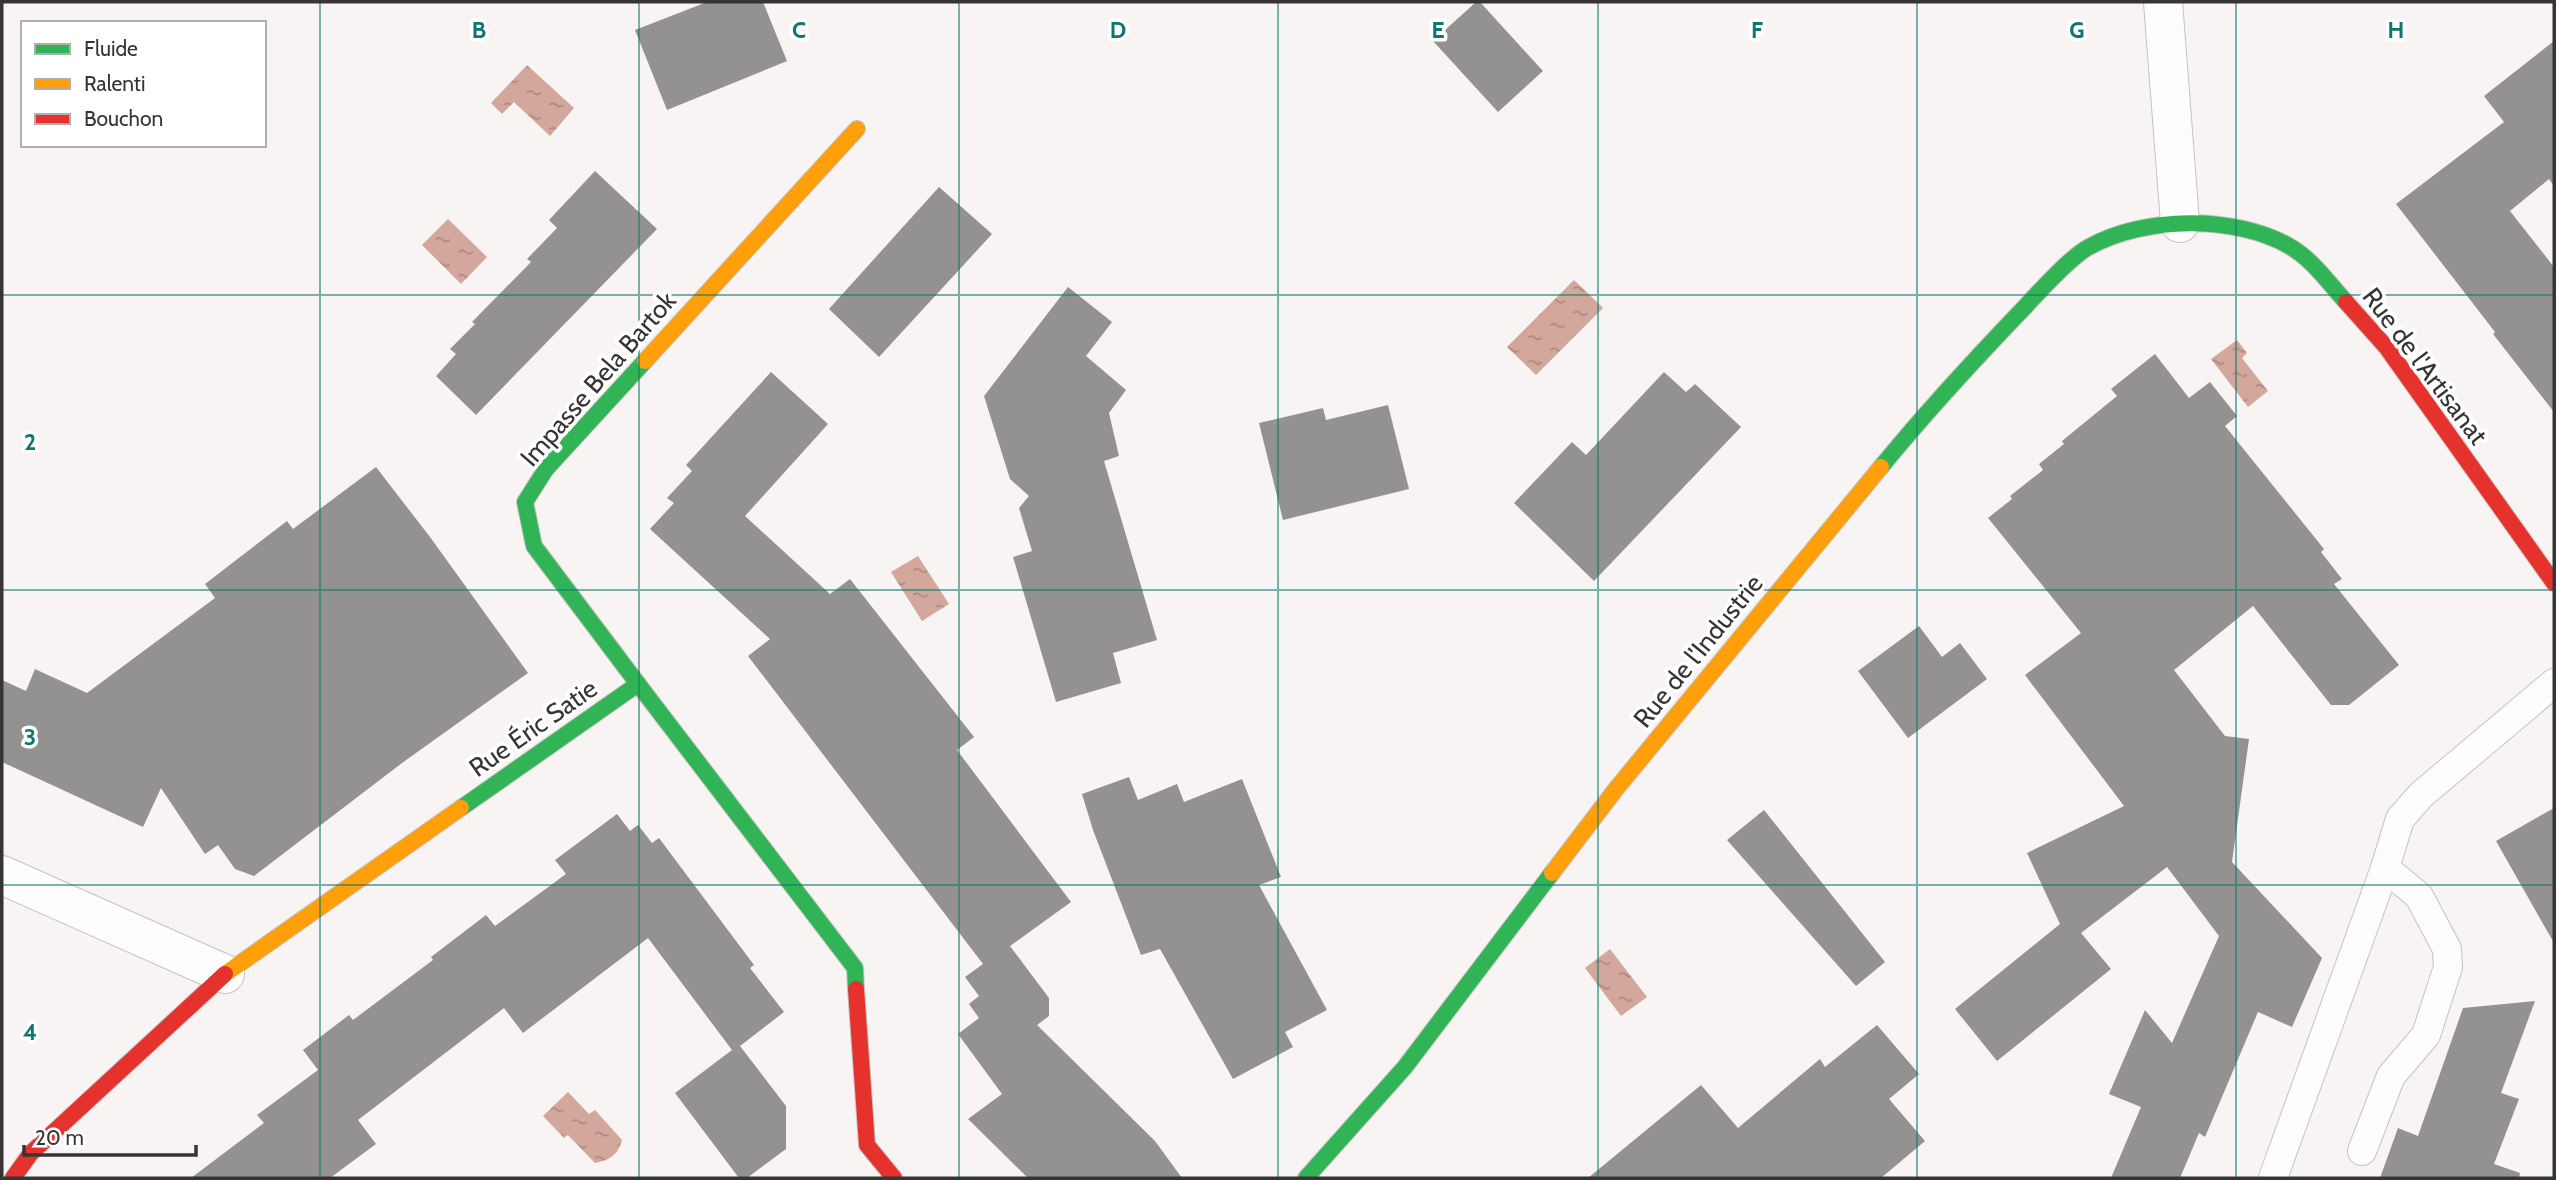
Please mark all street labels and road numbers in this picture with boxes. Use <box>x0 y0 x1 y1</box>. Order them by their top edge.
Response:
street label: Rue de l'Artisanat <box>2356 281 2495 451</box>
street label: Impasse Bela Bartok <box>513 285 683 473</box>
street label: Rue de l'Industrie <box>1627 568 1769 734</box>
street label: Rue Éric Satie <box>463 672 603 784</box>

